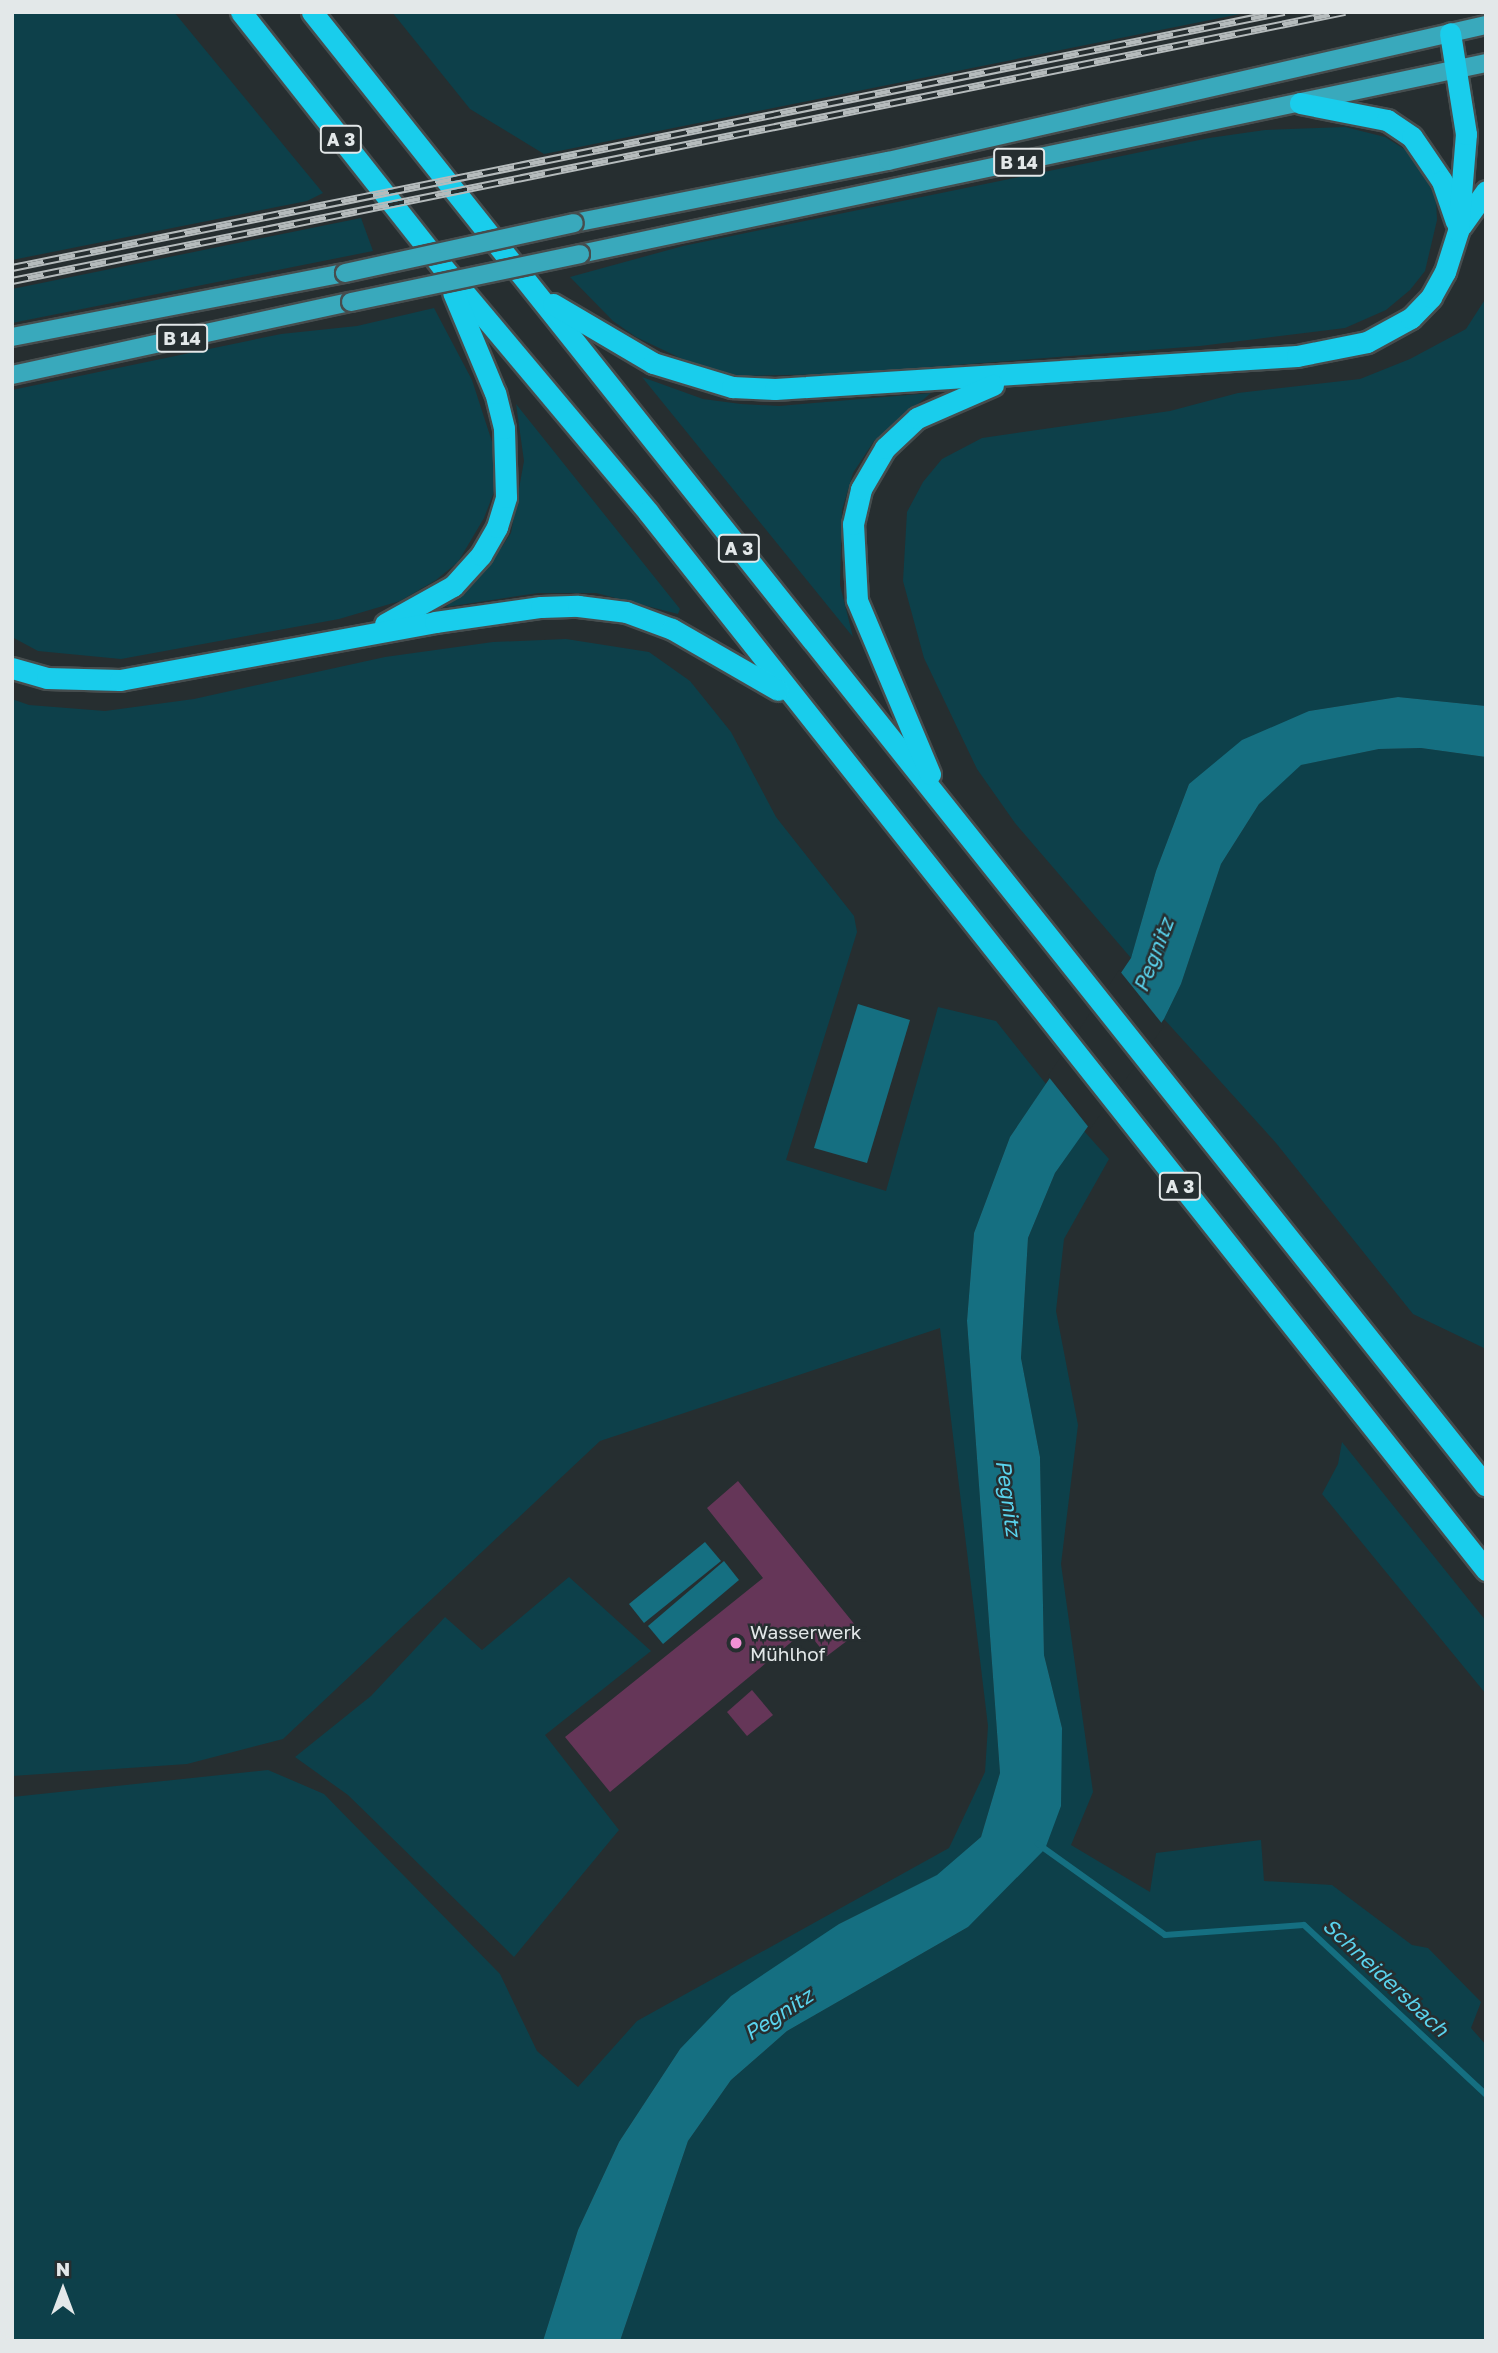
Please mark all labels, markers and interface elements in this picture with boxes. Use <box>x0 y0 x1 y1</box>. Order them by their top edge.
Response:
road number: A 3 <box>318 124 364 154</box>
road number: B 14 <box>993 148 1045 176</box>
road number: B 14 <box>156 324 208 352</box>
road number: A 3 <box>716 534 762 562</box>
water label: Pegnitz <box>1127 915 1179 995</box>
road number: A 3 <box>1157 1171 1203 1200</box>
water label: Pegnitz <box>991 1458 1027 1538</box>
place label: Wasserwerk Mühlhof <box>750 1621 862 1665</box>
marker: Wasserwerk Mühlhof <box>728 1635 744 1651</box>
water label: Schneidersbach <box>1318 1913 1454 2041</box>
water label: Pegnitz <box>739 1983 817 2045</box>
north arrow <box>28 2255 98 2325</box>
text: N <box>56 2257 70 2280</box>

